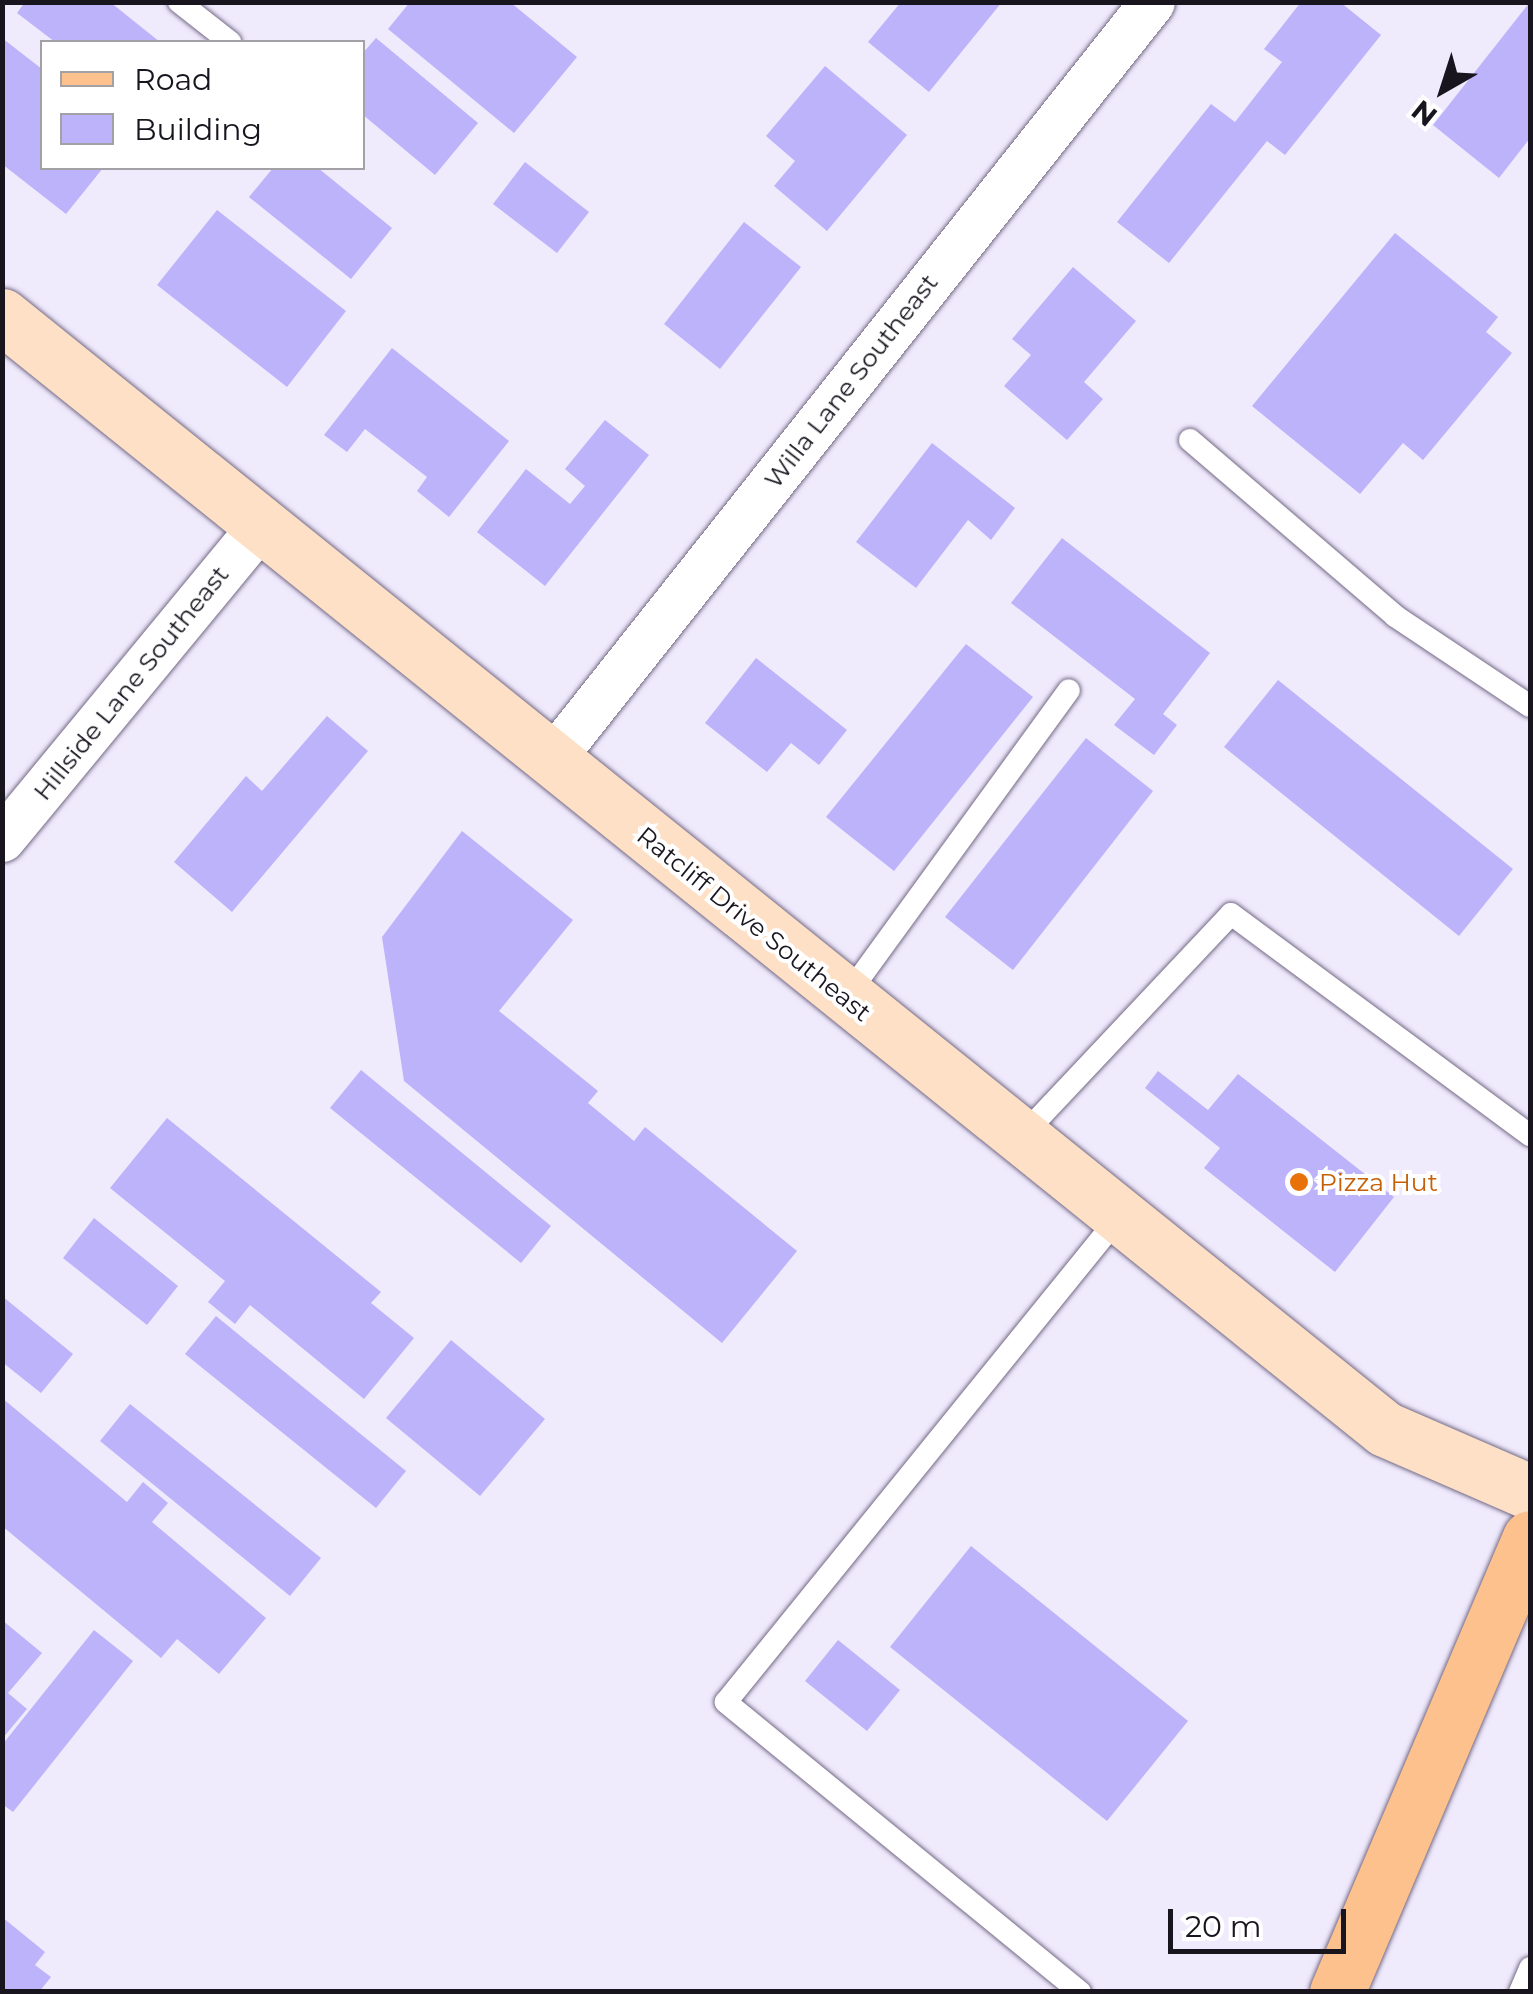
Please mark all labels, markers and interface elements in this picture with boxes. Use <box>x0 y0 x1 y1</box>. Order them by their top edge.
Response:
legend <box>40 40 365 170</box>
north arrow <box>1393 40 1493 140</box>
text: Road <box>134 61 212 98</box>
text: N <box>1405 93 1444 134</box>
text: Building <box>134 111 262 148</box>
street label: Willa Lane Southeast <box>758 268 944 494</box>
street label: Hillside Lane Southeast <box>27 560 235 806</box>
street label: Ratcliff Drive Southeast <box>631 820 877 1028</box>
place label: Pizza Hut <box>1319 1167 1438 1197</box>
marker: Pizza Hut <box>1288 1171 1310 1193</box>
scale bar <box>1173 1889 1350 1951</box>
text: 20 m <box>1185 1908 1262 1945</box>

